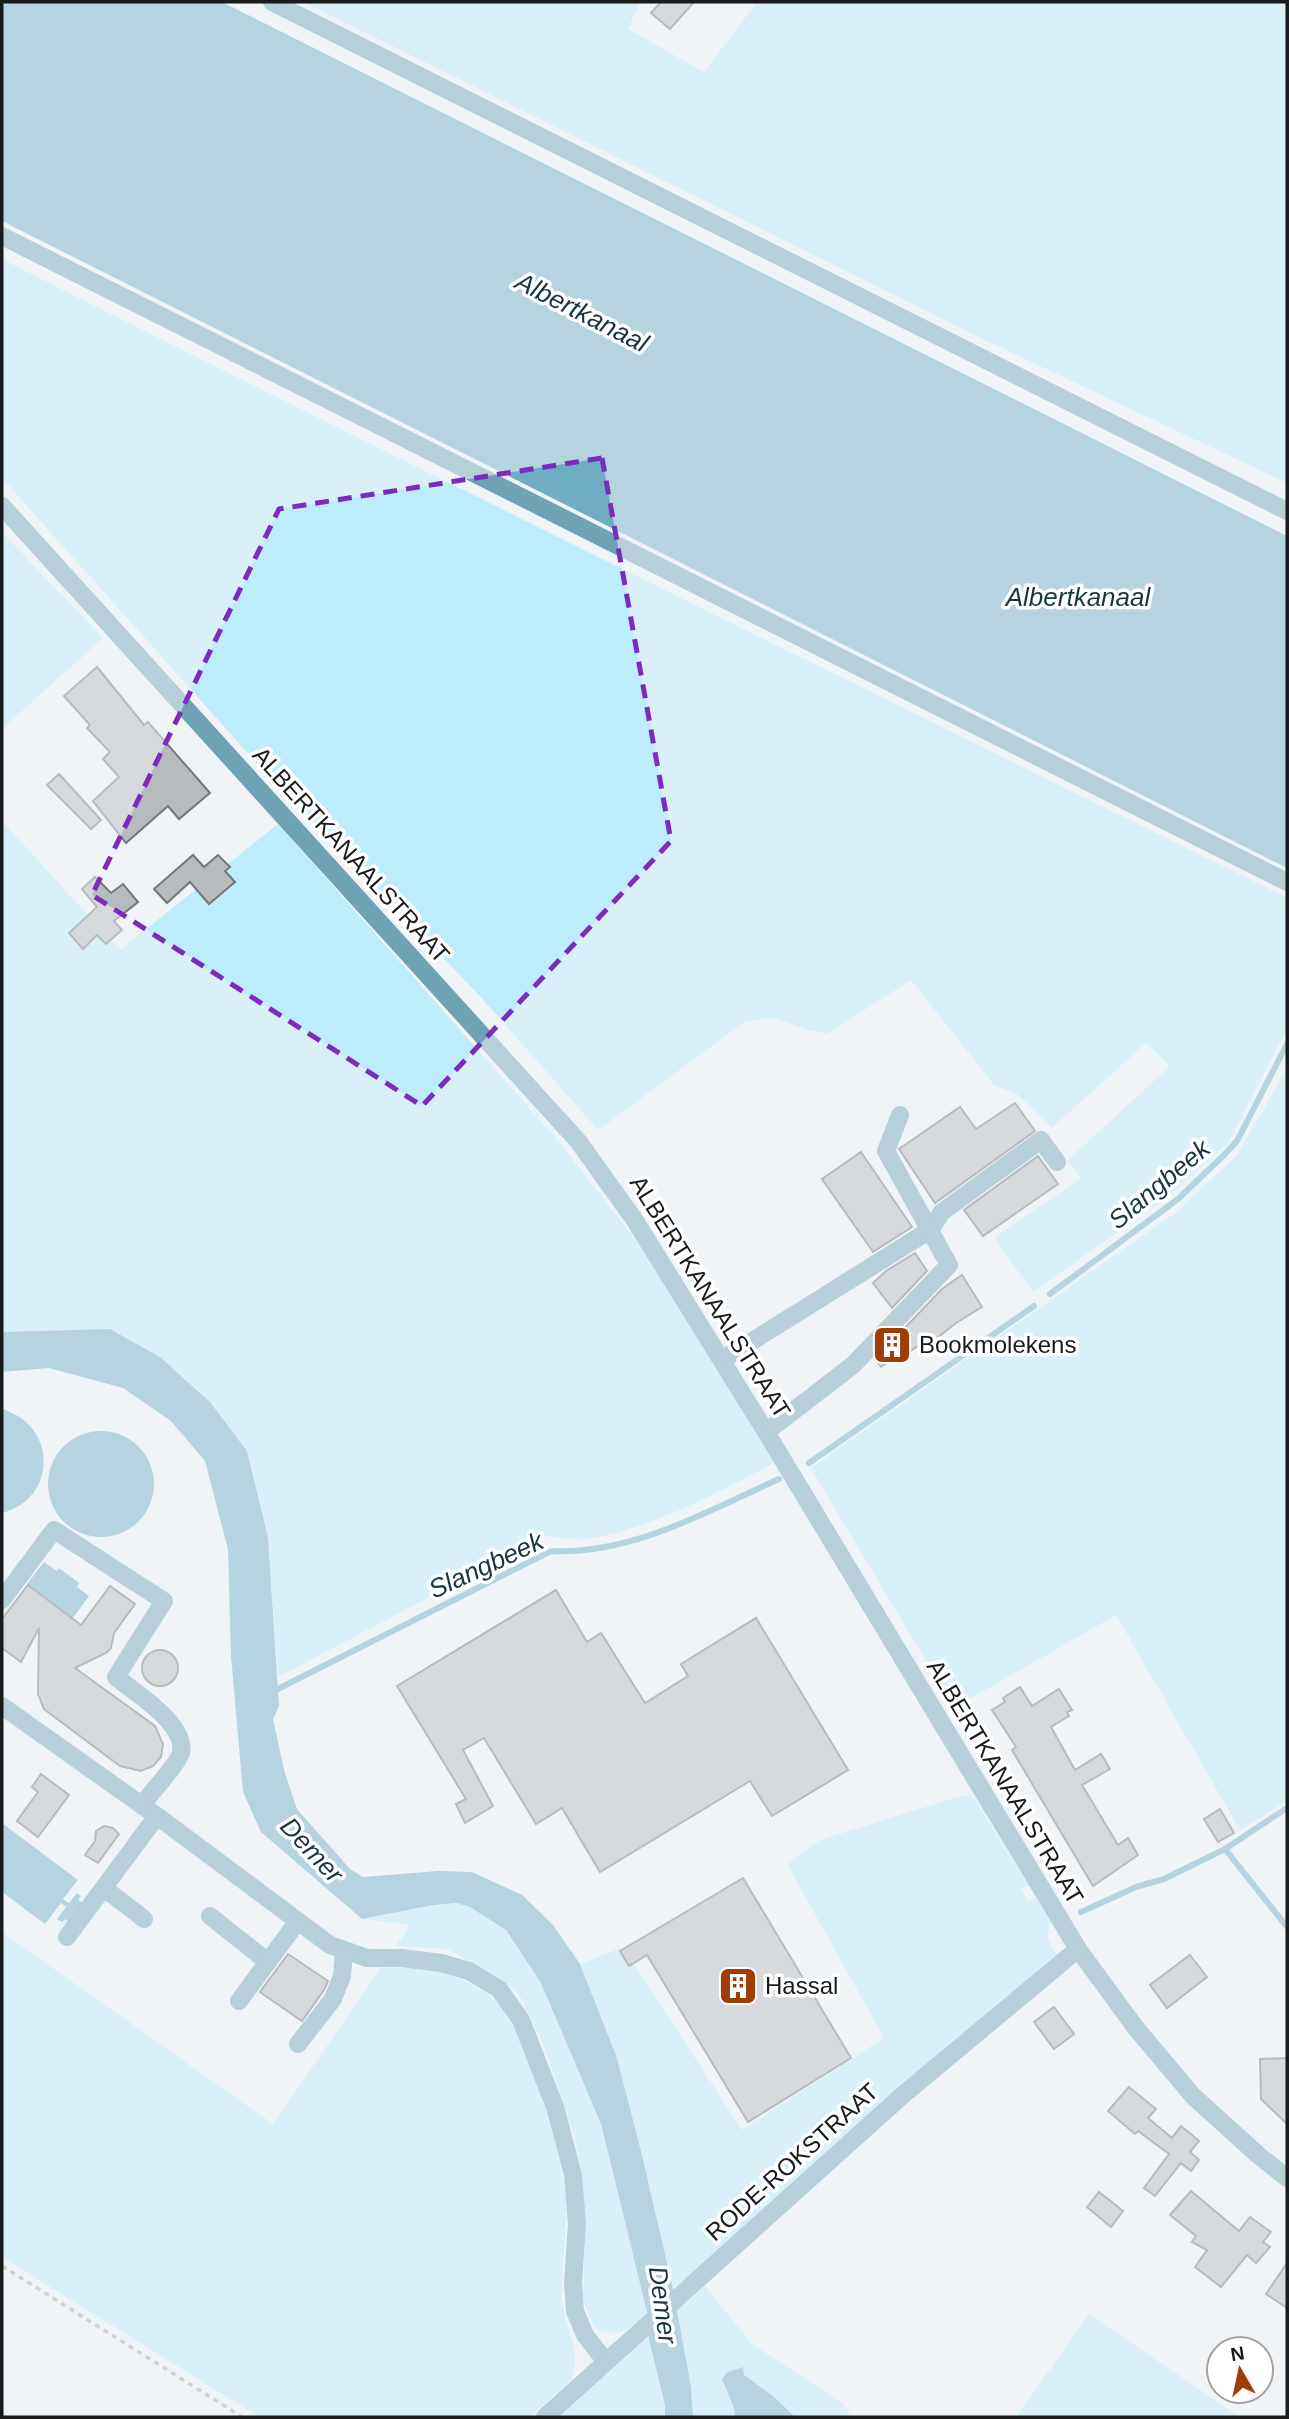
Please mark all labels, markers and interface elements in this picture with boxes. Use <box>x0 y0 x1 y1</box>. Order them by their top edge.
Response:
water label: Albertkanaal <box>509 265 654 359</box>
water label: Albertkanaal <box>1004 582 1151 612</box>
street label: ALBERTKANAALSTRAAT <box>247 741 455 968</box>
water label: Slangbeek <box>1102 1132 1217 1235</box>
street label: ALBERTKANAALSTRAAT <box>625 1171 796 1423</box>
building icon: Bookmolekens <box>871 1324 913 1366</box>
place label: Bookmolekens <box>919 1331 1076 1358</box>
water label: Slangbeek <box>424 1525 550 1605</box>
street label: ALBERTKANAALSTRAAT <box>922 1655 1089 1909</box>
water label: Demer <box>274 1811 350 1890</box>
building icon: Hassal <box>717 1965 759 2007</box>
place label: Hassal <box>765 1972 838 1999</box>
street label: RODE-ROKSTRAAT <box>700 2077 884 2246</box>
water label: Demer <box>643 2264 683 2347</box>
north arrow <box>1205 2335 1275 2405</box>
text: N <box>1229 2342 1246 2365</box>

